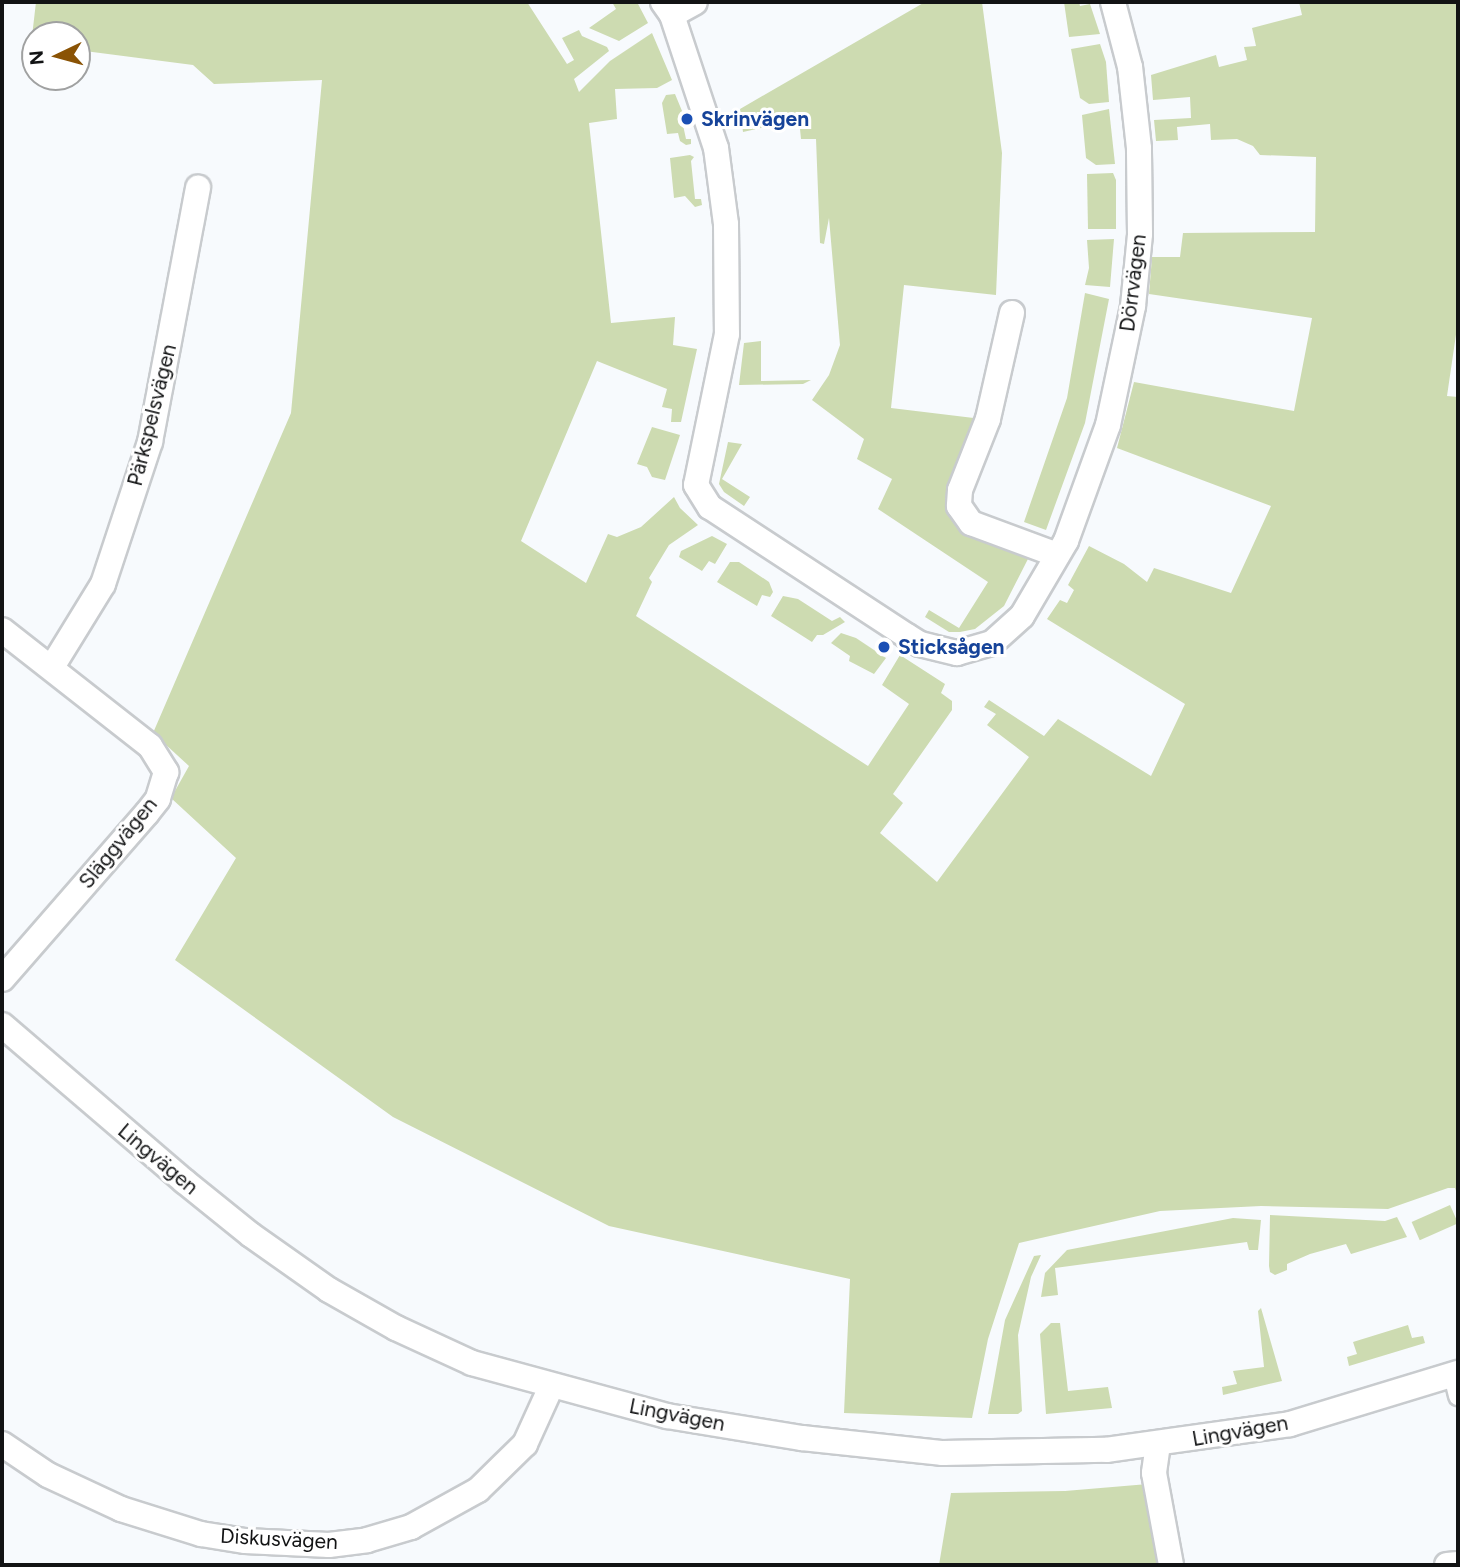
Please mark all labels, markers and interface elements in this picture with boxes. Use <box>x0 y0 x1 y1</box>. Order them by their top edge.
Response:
north arrow <box>21 21 91 91</box>
text: N <box>24 49 49 66</box>
place label: Skrinvägen <box>701 106 809 132</box>
marker: Skrinvägen <box>679 111 695 127</box>
street label: Dörrvägen <box>1115 233 1151 333</box>
street label: Pärkspelsvägen <box>122 341 182 489</box>
place label: Sticksågen <box>898 634 1005 660</box>
marker: Sticksågen <box>876 639 892 655</box>
street label: Släggvägen <box>74 792 162 894</box>
street label: Lingvägen <box>113 1118 203 1200</box>
street label: Lingvägen <box>627 1393 727 1437</box>
street label: Lingvägen <box>1190 1410 1290 1452</box>
street label: Diskusvägen <box>219 1523 339 1555</box>

